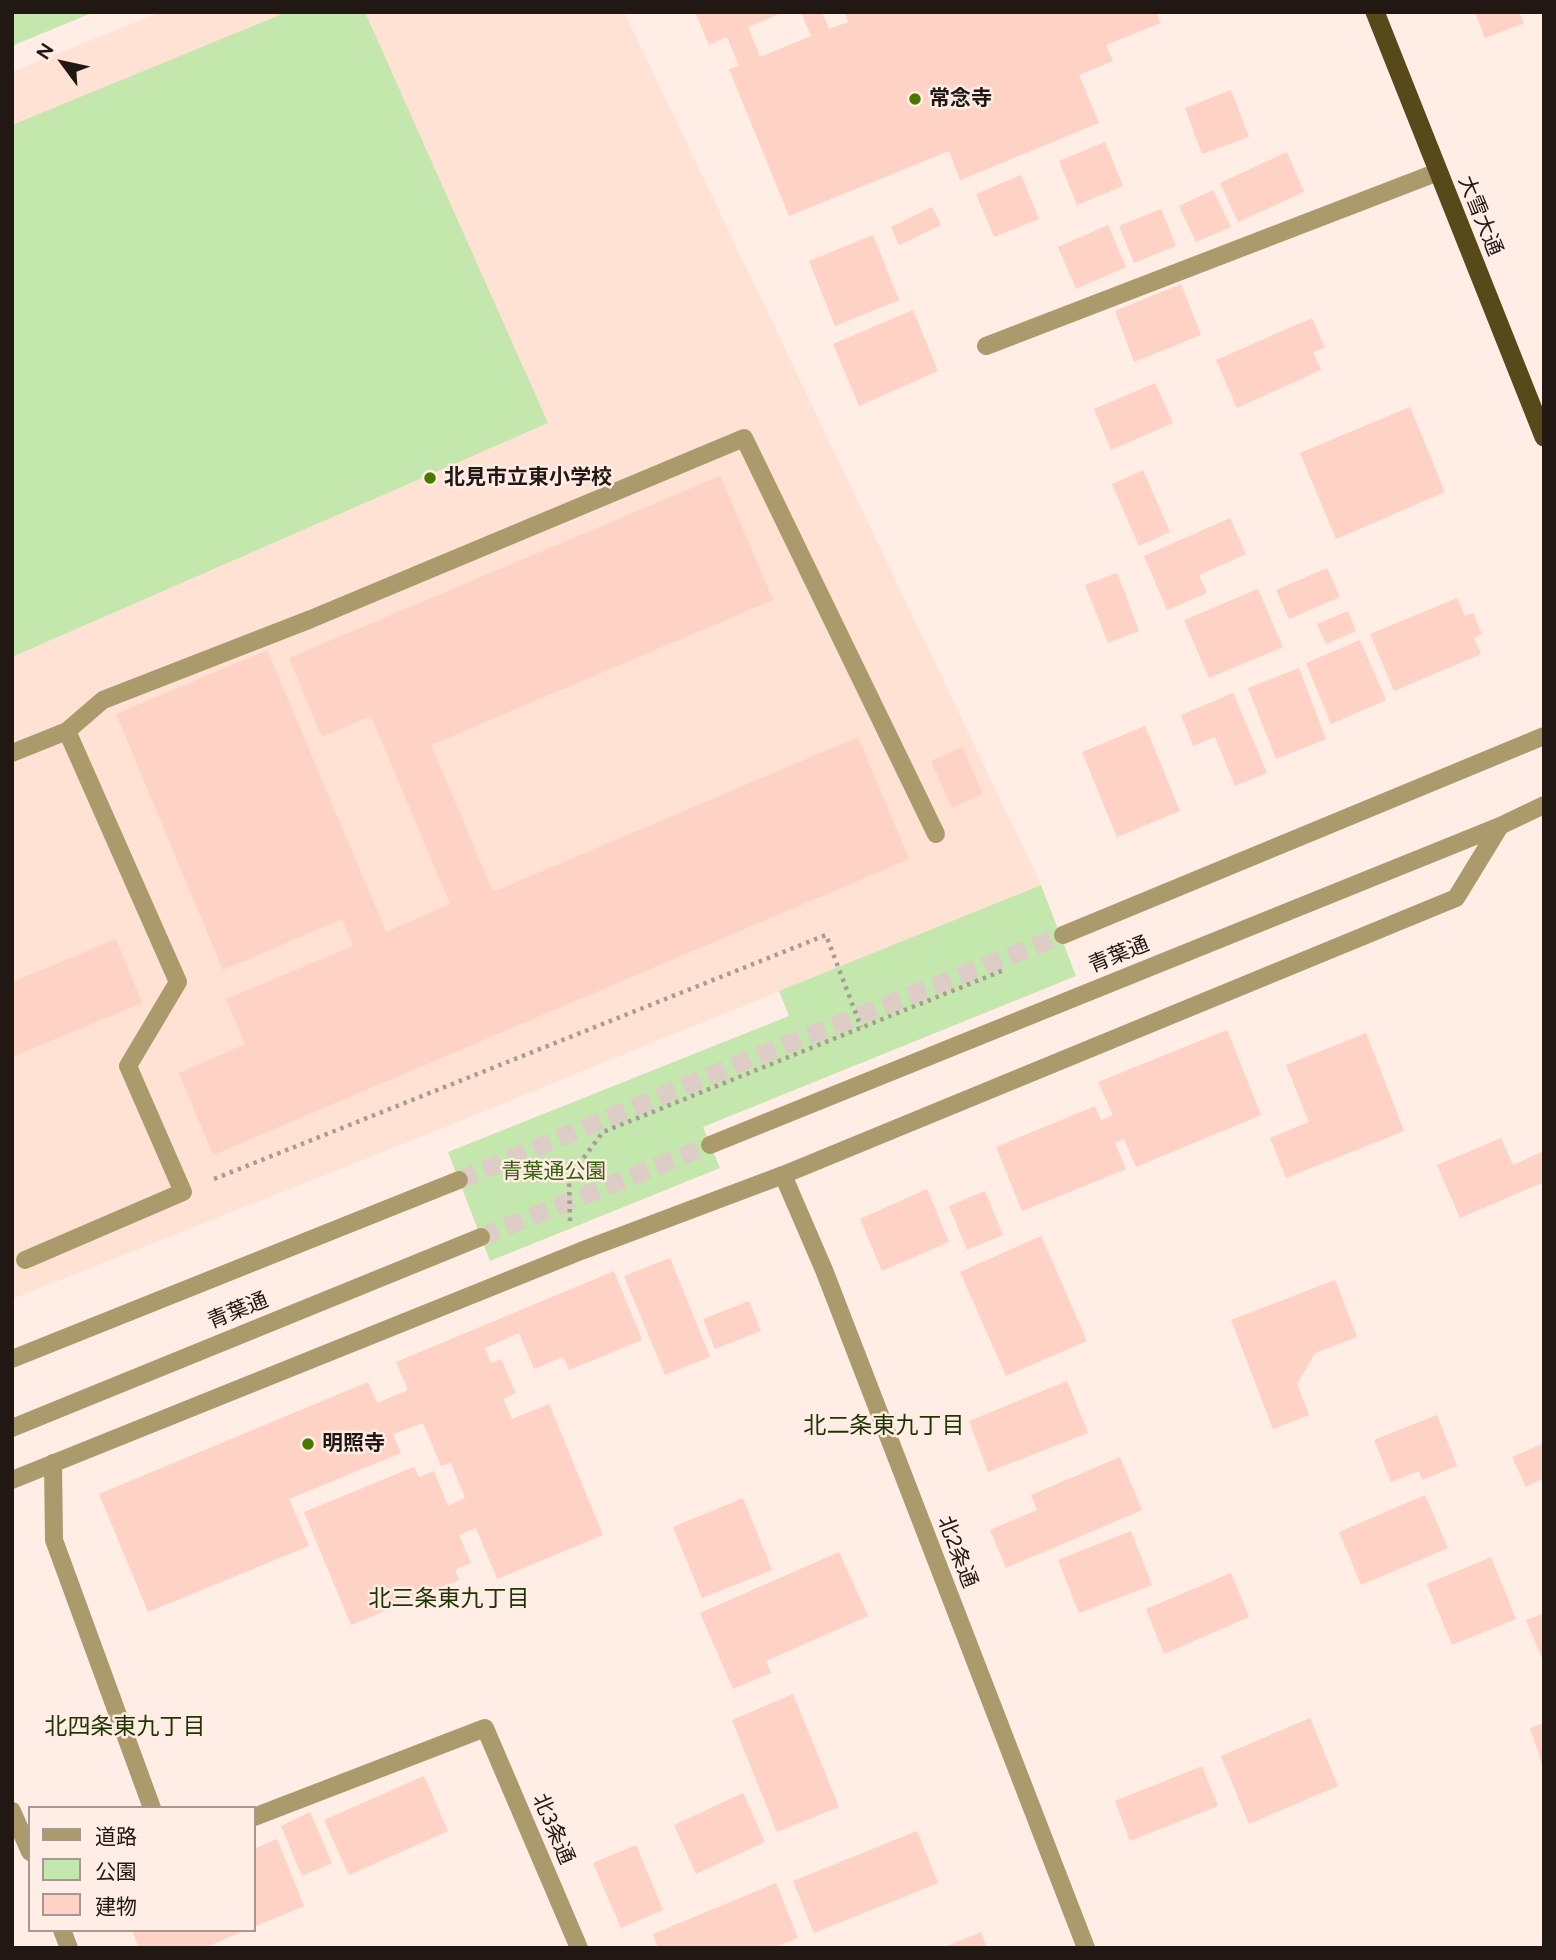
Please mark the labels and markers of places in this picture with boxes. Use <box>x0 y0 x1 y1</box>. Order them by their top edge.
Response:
place label: 常念寺 <box>929 86 992 112</box>
marker: 常念寺 <box>907 91 923 107</box>
place label: 北見市立東小学校 <box>444 465 612 491</box>
marker: 北見市立東小学校 <box>422 470 438 486</box>
place label: 明照寺 <box>322 1431 385 1457</box>
marker: 明照寺 <box>300 1436 316 1452</box>

